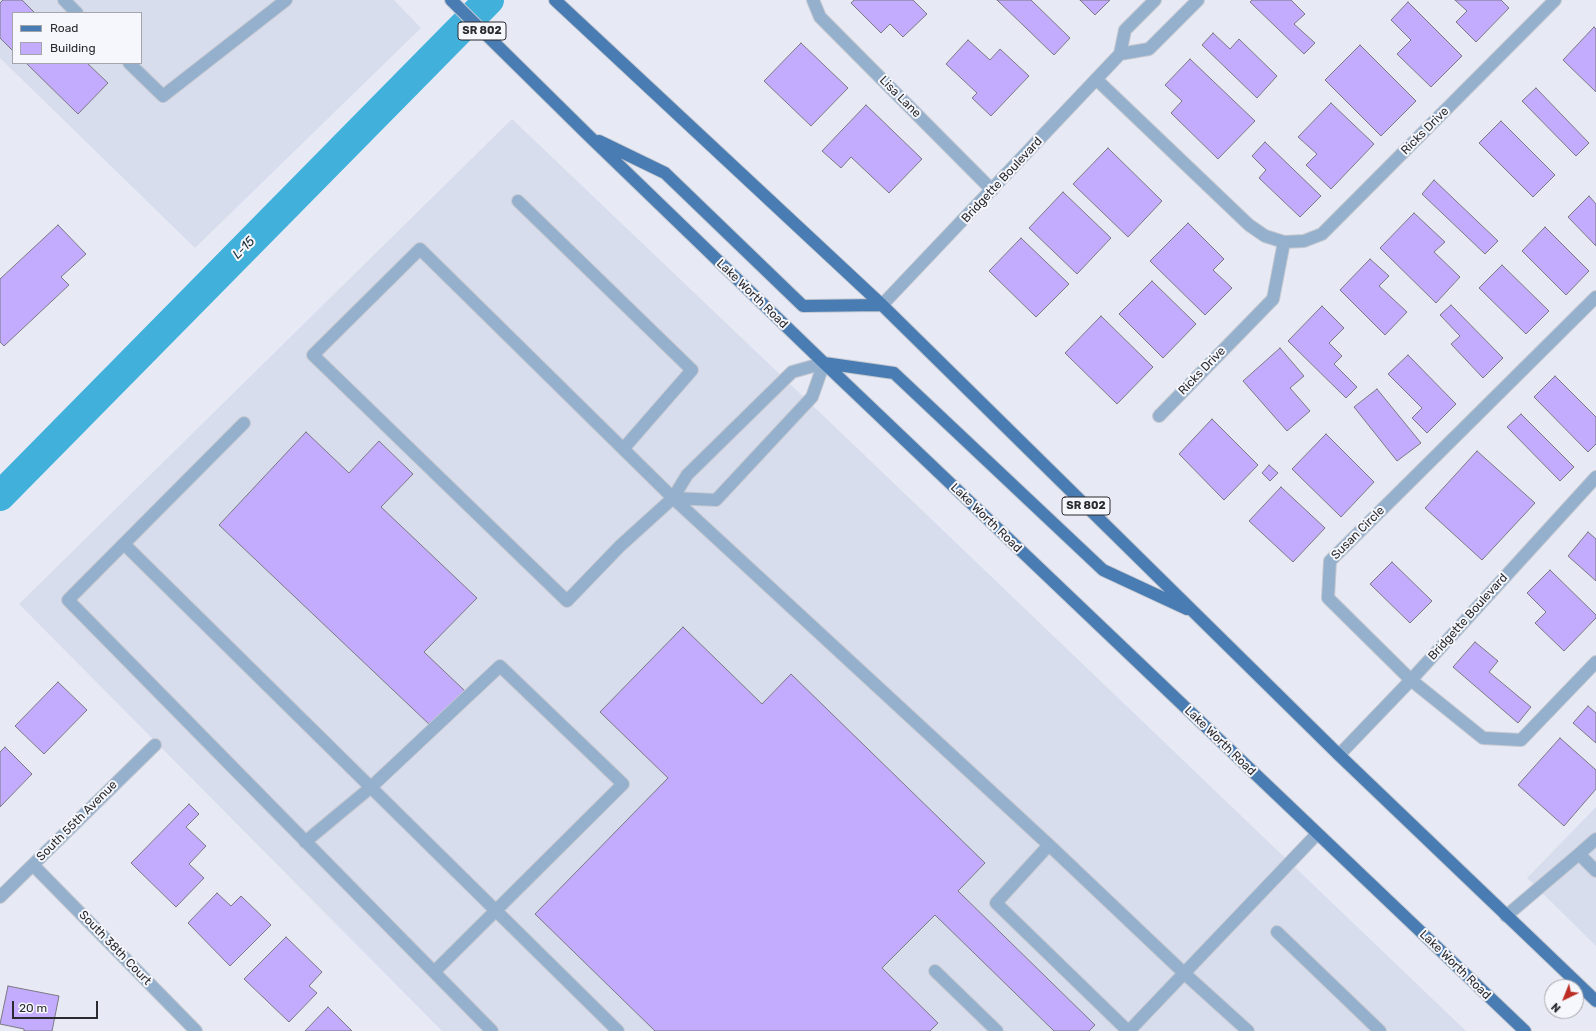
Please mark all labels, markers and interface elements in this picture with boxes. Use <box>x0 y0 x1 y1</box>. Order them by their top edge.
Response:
legend <box>12 12 142 64</box>
text: Road <box>50 21 78 35</box>
road number: SR 802 <box>458 22 506 40</box>
text: Building <box>50 41 96 55</box>
street label: Lisa Lane <box>876 73 924 121</box>
street label: Ricks Drive <box>1398 104 1452 158</box>
street label: Bridgette Boulevard <box>959 134 1045 226</box>
water label: L-15 <box>230 234 258 262</box>
street label: Lake Worth Road <box>714 256 790 332</box>
street label: Ricks Drive <box>1175 344 1229 398</box>
street label: Lake Worth Road <box>948 480 1024 556</box>
road number: SR 802 <box>1062 497 1110 515</box>
street label: Susan Circle <box>1328 503 1388 563</box>
street label: Bridgette Boulevard <box>1425 571 1511 663</box>
street label: Lake Worth Road <box>1182 703 1258 779</box>
street label: South 55th Avenue <box>34 778 120 864</box>
street label: South 38th Court <box>76 908 154 988</box>
street label: Lake Worth Road <box>1417 927 1493 1003</box>
north arrow <box>1544 979 1584 1019</box>
scale bar <box>14 993 100 1019</box>
text: N <box>1549 1000 1563 1015</box>
text: 20 m <box>19 1001 47 1015</box>

